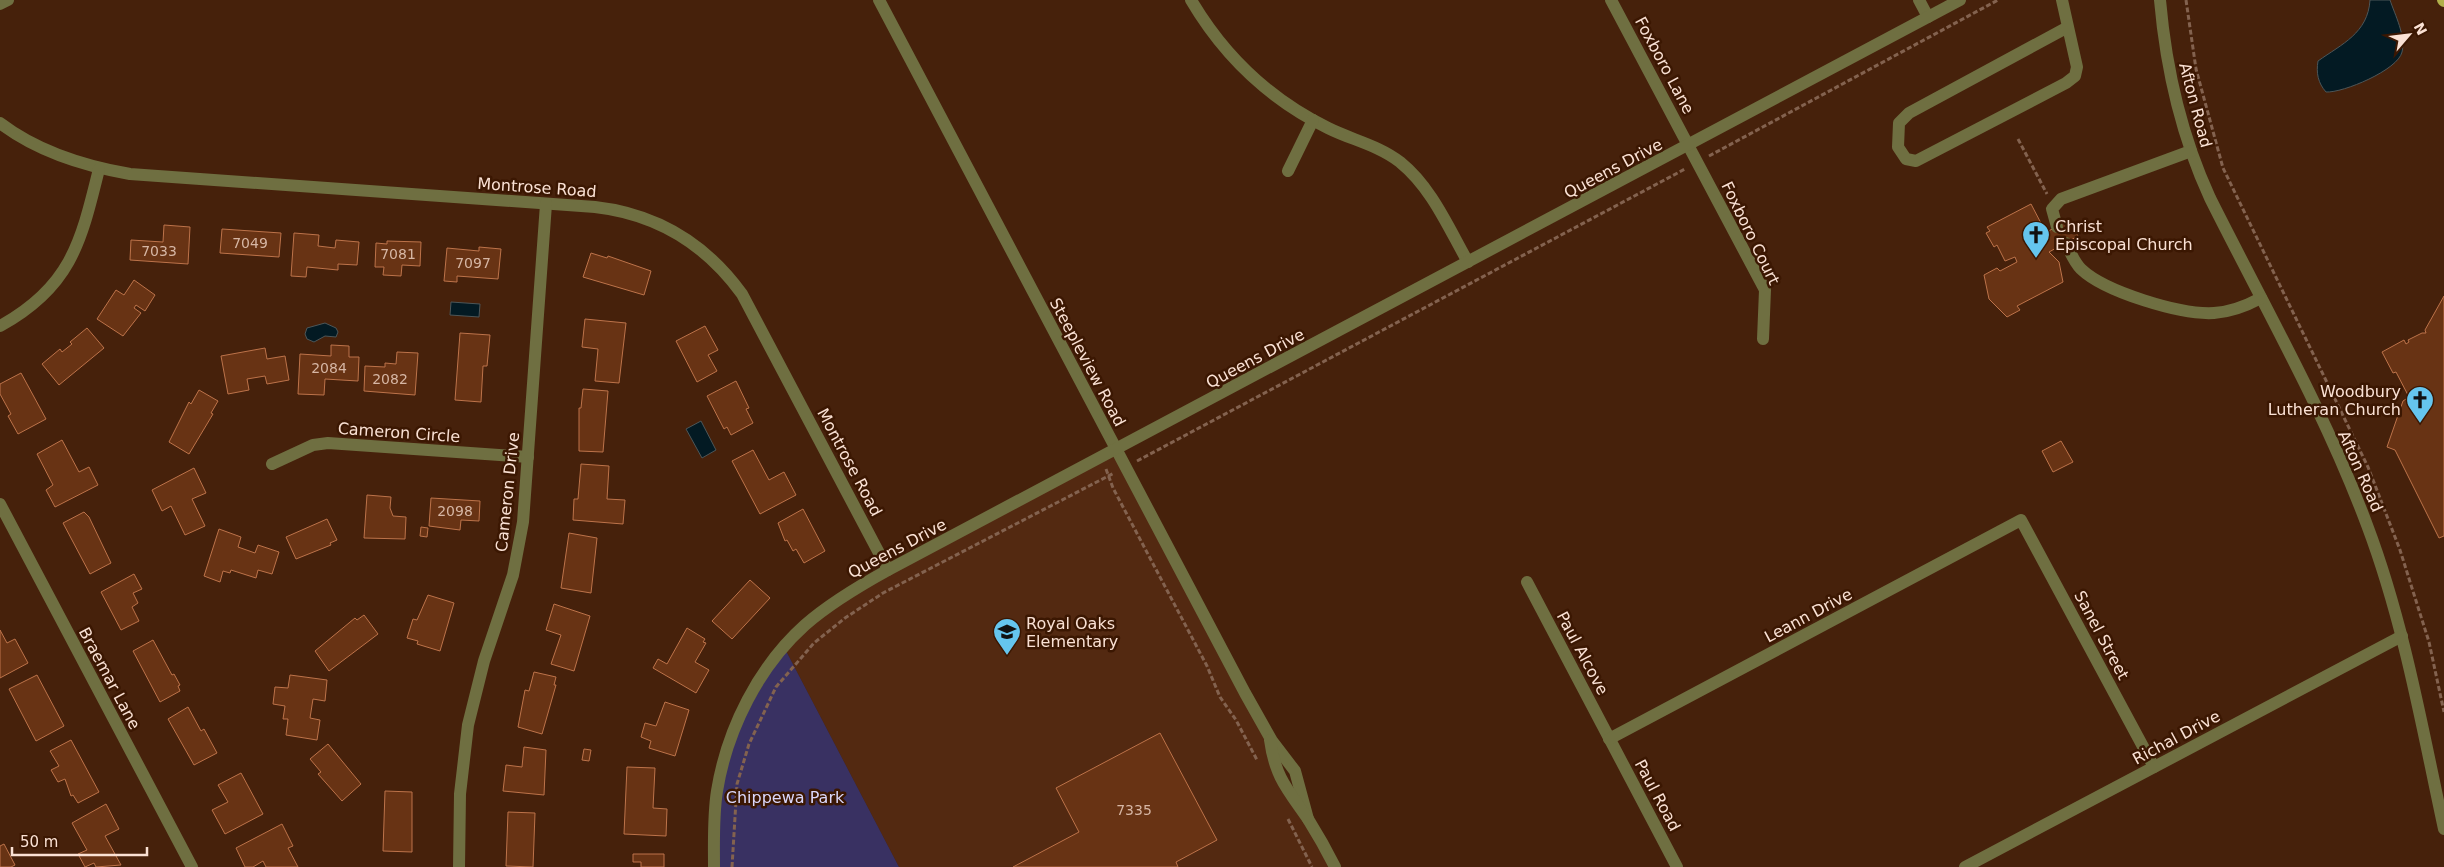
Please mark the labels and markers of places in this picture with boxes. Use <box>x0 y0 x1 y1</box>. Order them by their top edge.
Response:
place label: Christ Episcopal Church <box>2055 217 2193 254</box>
church icon: Christ Episcopal Church <box>2021 220 2051 259</box>
place label: Woodbury Lutheran Church <box>2268 382 2401 419</box>
church icon: Woodbury Lutheran Church <box>2405 385 2435 424</box>
place label: Royal Oaks Elementary <box>1026 614 1118 651</box>
school or university icon: Royal Oaks Elementary <box>992 617 1022 656</box>

